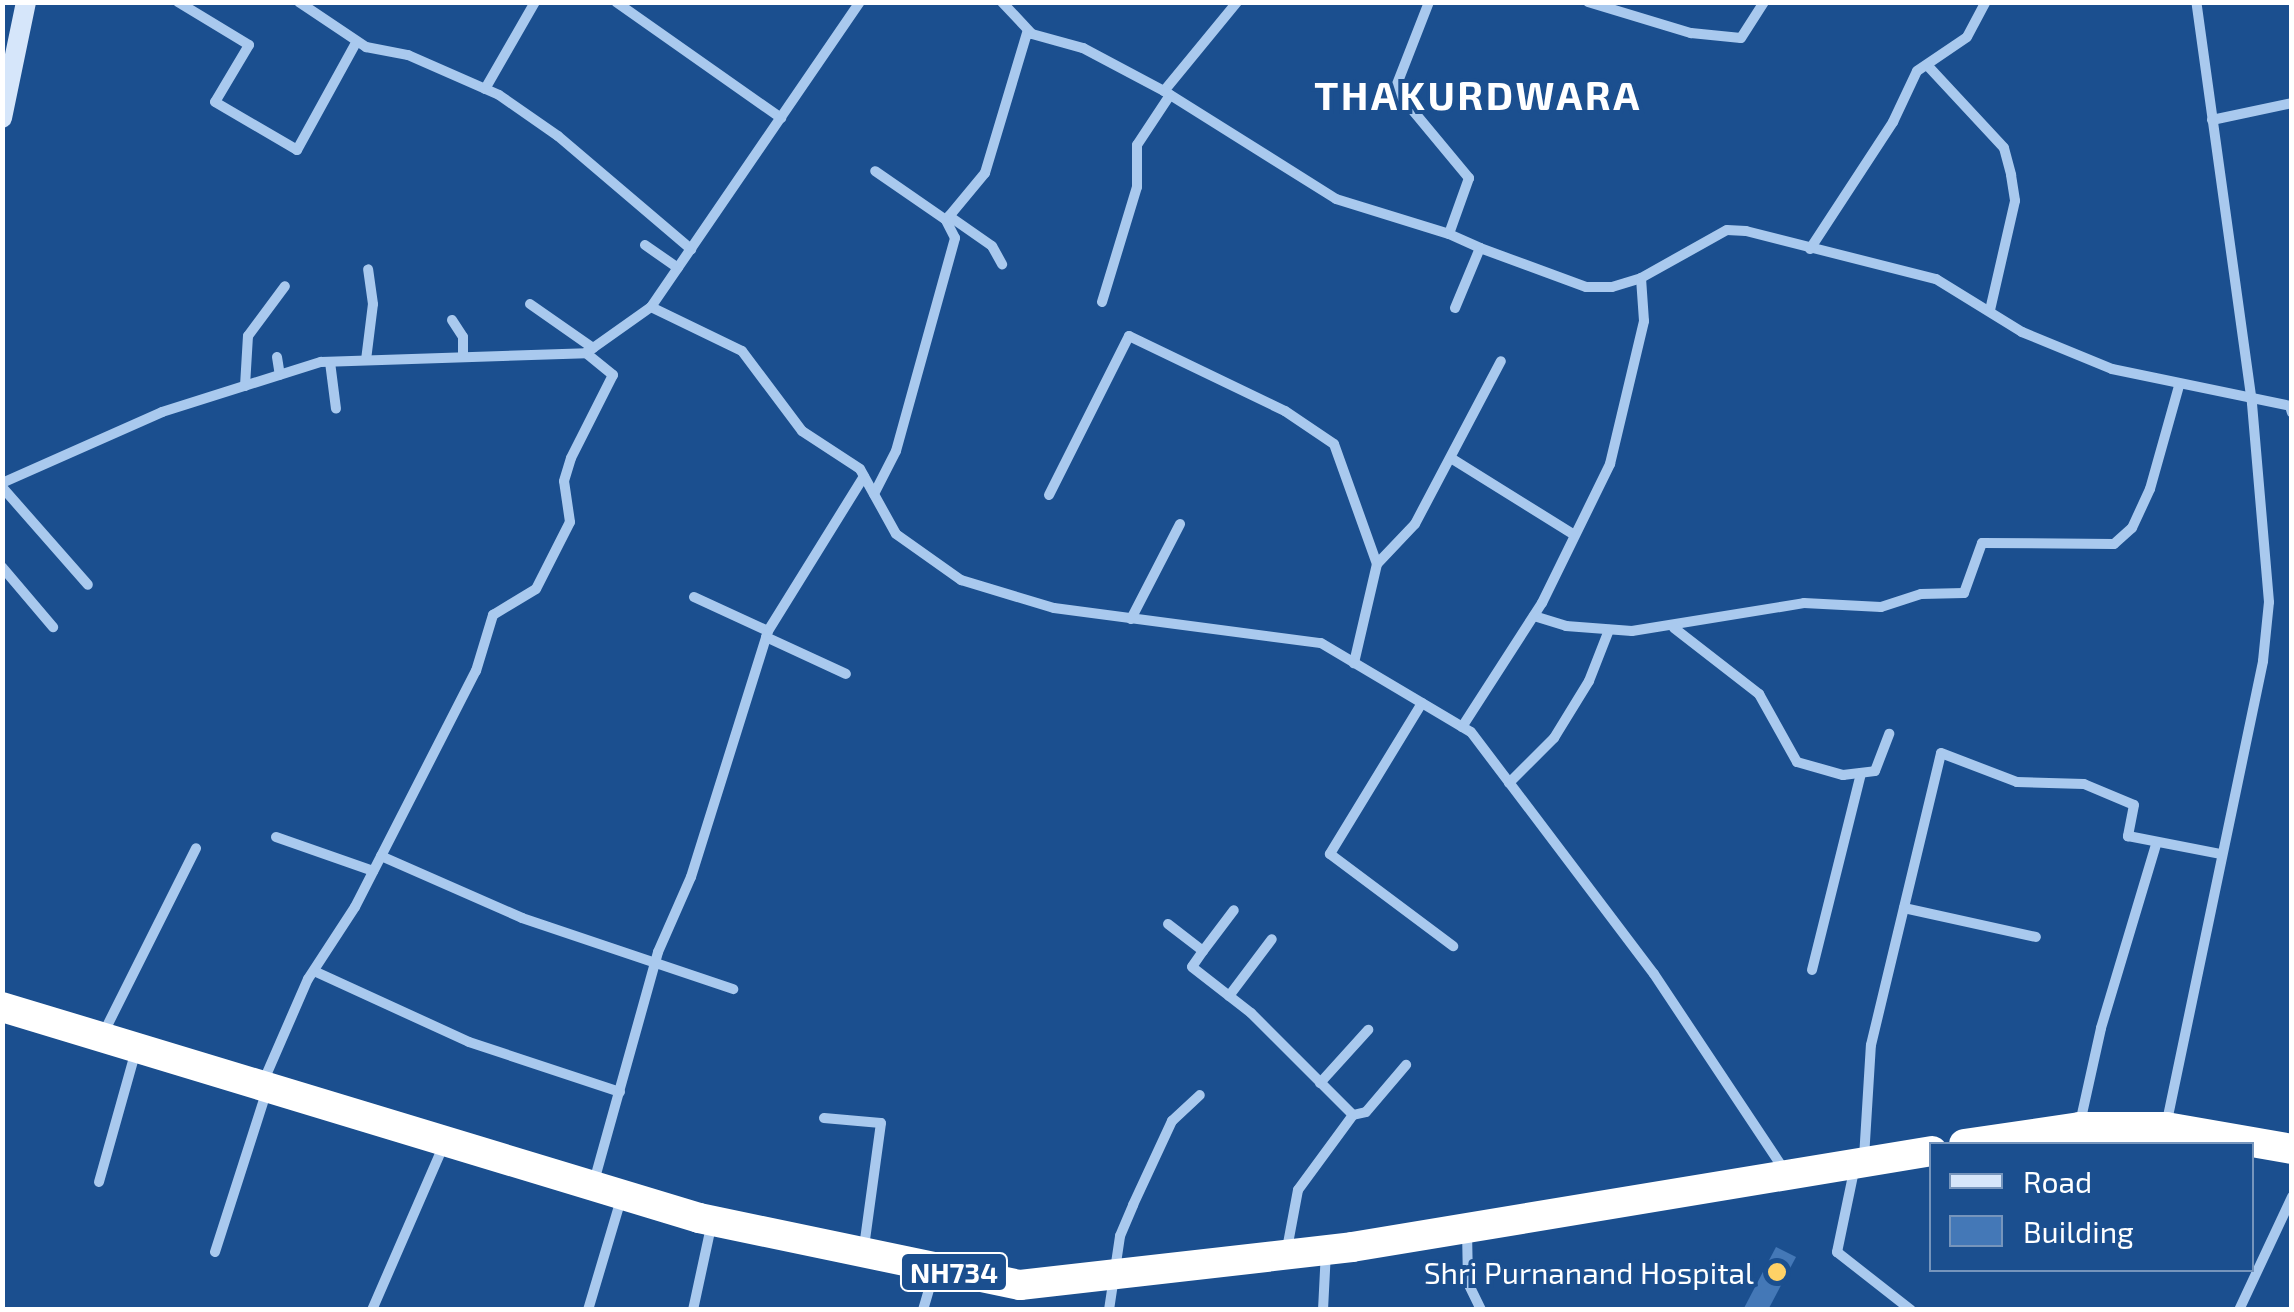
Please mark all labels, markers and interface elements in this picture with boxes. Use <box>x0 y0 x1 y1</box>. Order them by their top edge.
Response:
district label: THAKURDWARA <box>1314 70 1642 118</box>
legend <box>1929 1142 2254 1272</box>
text: Road <box>2023 1163 2092 1199</box>
text: Building <box>2023 1213 2134 1249</box>
road number: NH734 <box>899 1249 1009 1295</box>
place label: Shri Purnanand Hospital <box>1424 1254 1754 1290</box>
marker: Shri Purnanand Hospital <box>1764 1259 1790 1285</box>

